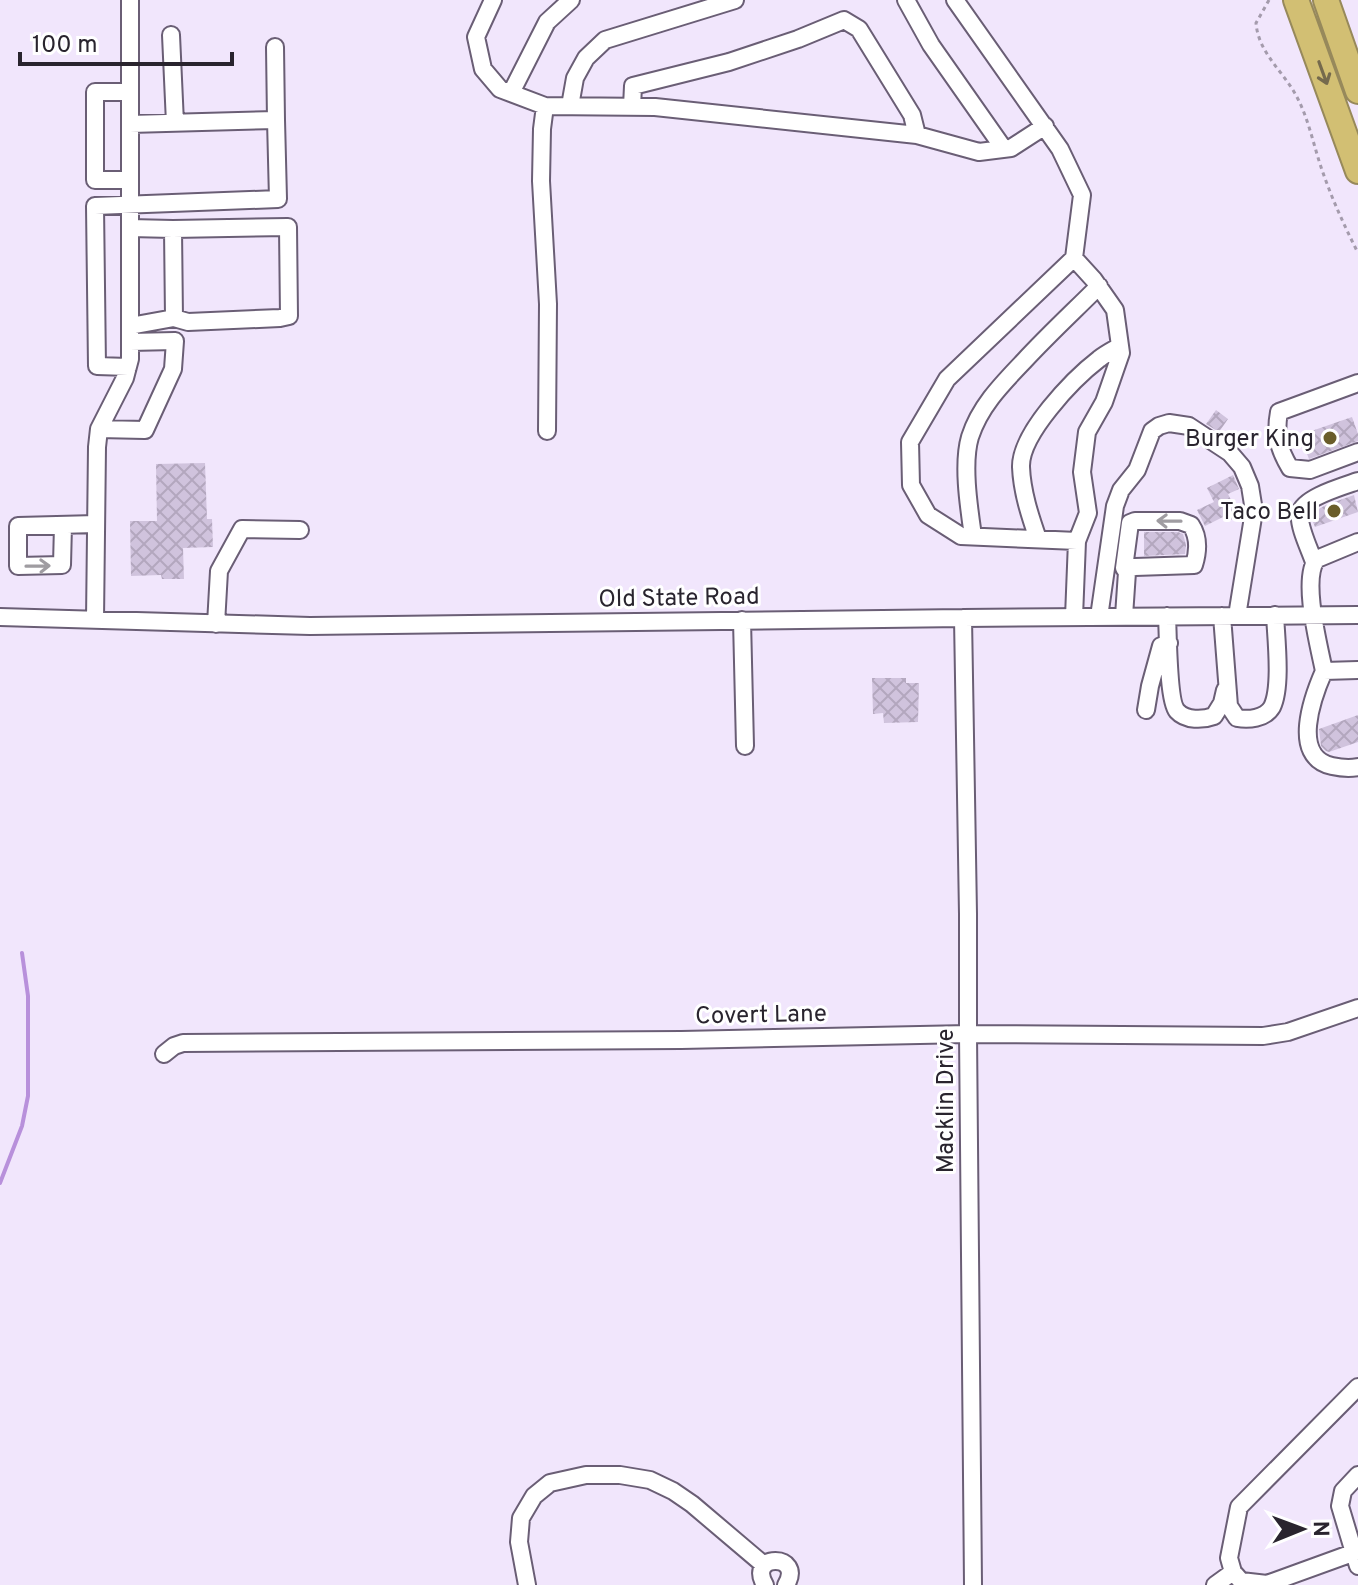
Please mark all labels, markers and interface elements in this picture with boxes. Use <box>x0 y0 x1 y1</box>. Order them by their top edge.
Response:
scale bar <box>20 16 232 66</box>
text: 100 m <box>32 31 98 61</box>
one-way arrow <box>1316 60 1331 85</box>
place label: Burger King <box>1185 425 1314 455</box>
marker: Burger King <box>1321 429 1339 447</box>
place label: Taco Bell <box>1220 498 1318 528</box>
marker: Taco Bell <box>1325 502 1343 520</box>
one-way arrow <box>1156 514 1183 529</box>
one-way arrow <box>24 558 51 573</box>
street label: Old State Road <box>598 583 760 615</box>
street label: Covert Lane <box>695 1000 827 1032</box>
street label: Macklin Drive <box>932 1029 962 1173</box>
north arrow <box>1262 1489 1342 1569</box>
text: N <box>1306 1521 1333 1537</box>

